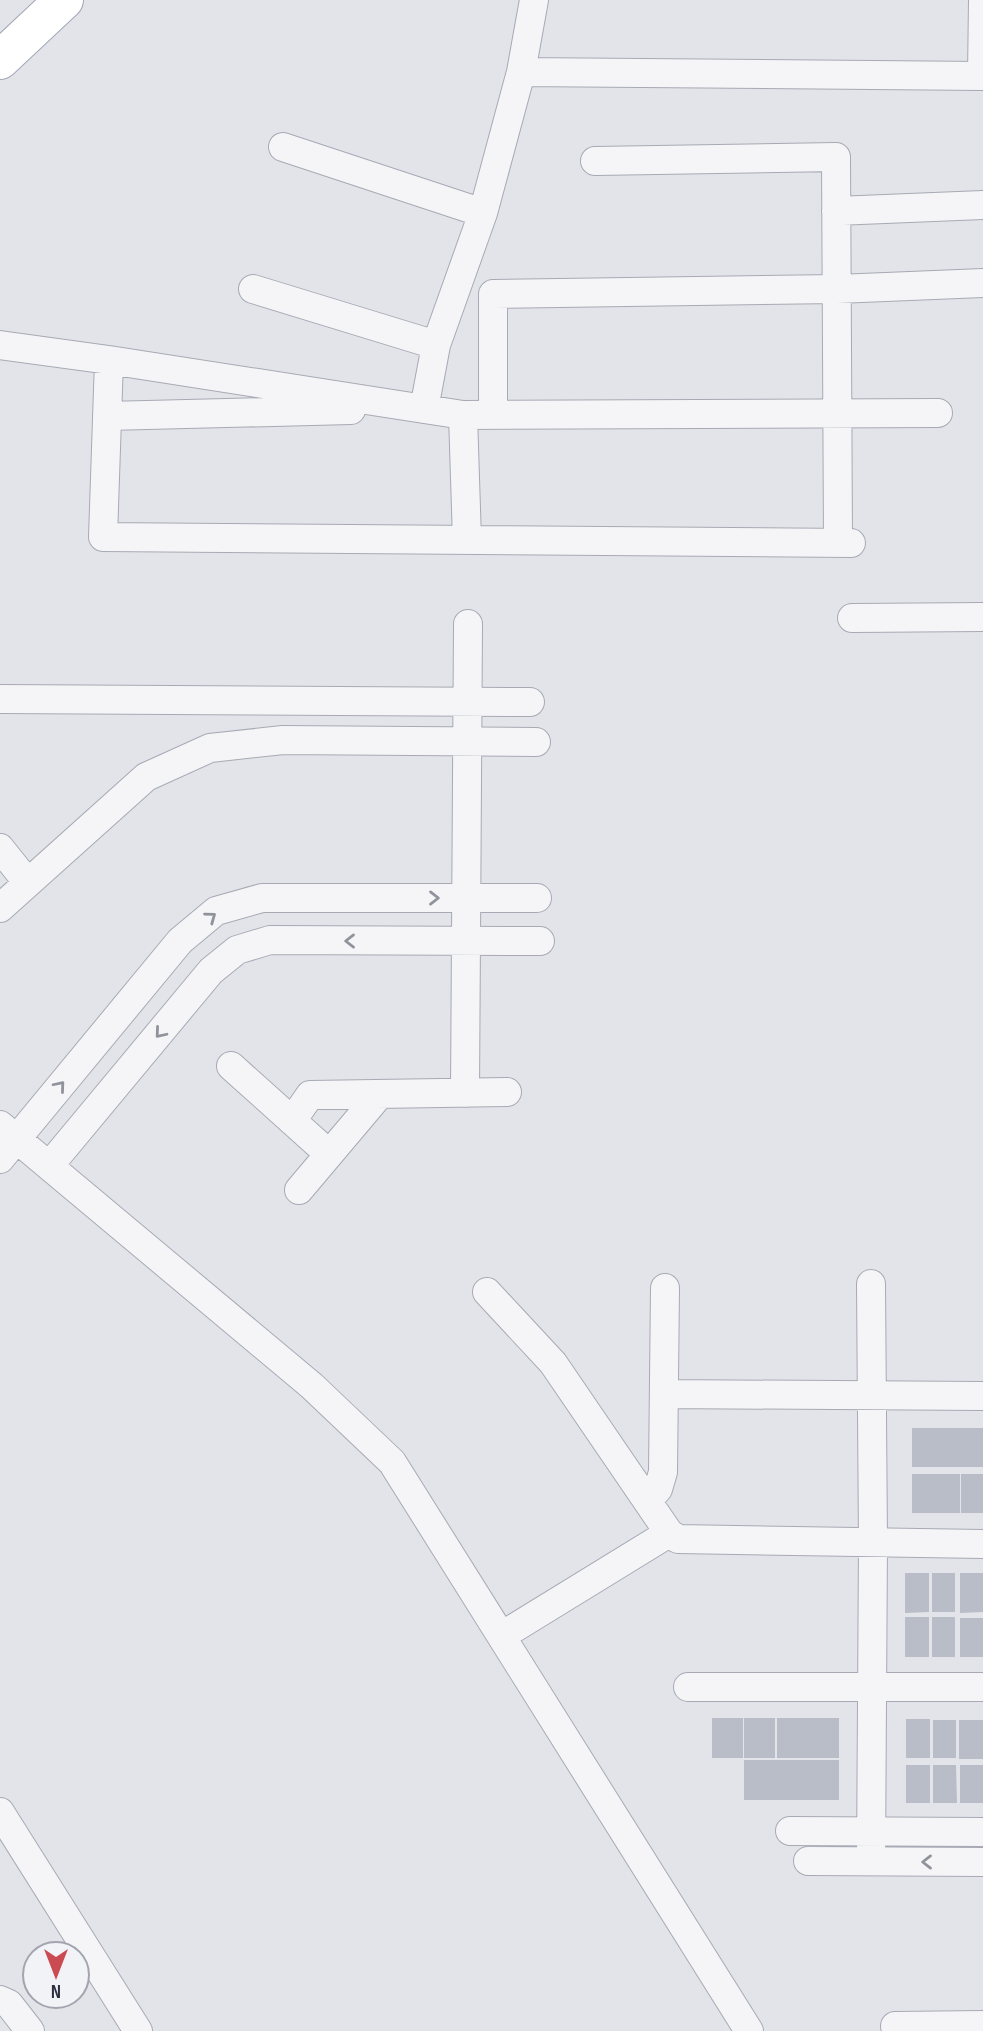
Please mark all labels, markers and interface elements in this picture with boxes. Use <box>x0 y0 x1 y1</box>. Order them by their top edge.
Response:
one-way arrow <box>429 890 440 906</box>
one-way arrow <box>203 913 215 925</box>
one-way arrow <box>344 933 354 949</box>
one-way arrow <box>156 1024 168 1037</box>
one-way arrow <box>51 1081 64 1093</box>
one-way arrow <box>921 1854 932 1869</box>
north arrow <box>21 1940 91 2010</box>
text: N <box>51 1979 61 2002</box>

